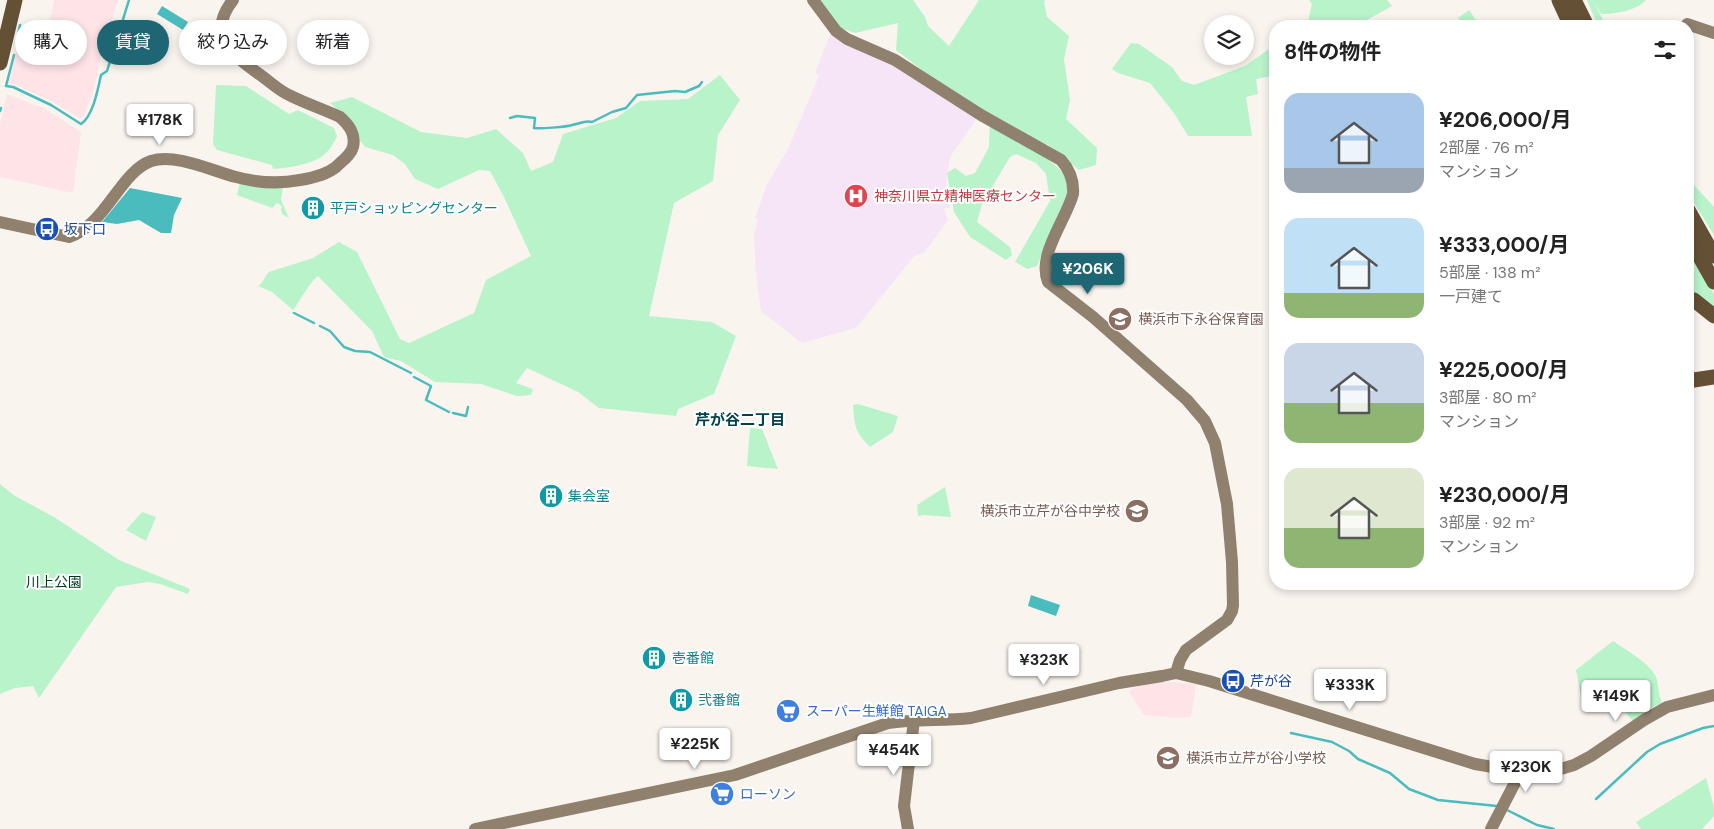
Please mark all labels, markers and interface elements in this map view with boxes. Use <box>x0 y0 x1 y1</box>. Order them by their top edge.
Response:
map controls <box>1204 15 1254 65</box>
button: layers <box>1204 15 1254 65</box>
chip: 購入 <box>15 20 87 65</box>
chip: 賃貸 <box>97 20 169 65</box>
chip: 絞り込み <box>179 20 287 65</box>
chip: 新着 <box>297 20 369 65</box>
icon: filters <box>1651 36 1679 64</box>
text: 8件の物件 <box>1284 38 1381 66</box>
pin: ¥178K <box>125 104 195 146</box>
text: ¥206,000/月 <box>1439 106 1571 134</box>
text: ¥178K <box>137 109 183 130</box>
icon: home <box>1324 113 1384 173</box>
text: 2部屋 · 76 m² <box>1439 137 1534 158</box>
text: マンション <box>1439 161 1519 182</box>
hospital icon: 神奈川県立精神医療センター <box>843 183 869 209</box>
place label: 神奈川県立精神医療センター <box>874 187 1056 205</box>
building icon: 平戸ショッピングセンター <box>300 195 326 221</box>
place label: 平戸ショッピングセンター <box>330 199 498 217</box>
bus stop icon: 坂下口 <box>34 216 60 242</box>
place label: 坂下口 <box>64 220 106 238</box>
text: ¥333,000/月 <box>1439 231 1569 259</box>
icon: home <box>1324 238 1384 298</box>
pin: ¥206K <box>1053 252 1123 295</box>
text: ¥206K <box>1062 258 1114 279</box>
text: 5部屋 · 138 m² <box>1439 262 1540 283</box>
text: 一戸建て <box>1439 286 1503 307</box>
school or university icon: 横浜市下永谷保育園 <box>1107 306 1133 332</box>
place label: 横浜市下永谷保育園 <box>1138 310 1264 328</box>
text: ¥225,000/月 <box>1439 356 1569 384</box>
icon: home <box>1324 363 1384 423</box>
text: 3部屋 · 80 m² <box>1439 387 1537 408</box>
district label: 芹が谷二丁目 <box>695 410 785 430</box>
text: マンション <box>1439 411 1519 432</box>
text: ¥230,000/月 <box>1439 481 1570 509</box>
building icon: 集会室 <box>538 483 564 509</box>
place label: 集会室 <box>568 487 610 505</box>
icon: home <box>1324 488 1384 548</box>
school or university icon: 横浜市立芹が谷中学校 <box>1124 498 1150 524</box>
place label: 横浜市立芹が谷中学校 <box>980 502 1120 520</box>
text: 3部屋 · 92 m² <box>1439 512 1535 533</box>
text: マンション <box>1439 536 1519 557</box>
park label: 川上公園 <box>26 573 82 591</box>
pin: ¥323K <box>1009 644 1079 686</box>
building icon: 壱番館 <box>641 645 667 671</box>
place label: 壱番館 <box>672 649 714 667</box>
text: ¥323K <box>1019 649 1069 670</box>
bus stop icon: 芹が谷 <box>1220 668 1246 694</box>
pin: ¥333K <box>1315 668 1385 711</box>
place label: 芹が谷 <box>1250 672 1292 690</box>
text: ¥333K <box>1325 674 1375 695</box>
pin: ¥149K <box>1581 680 1651 722</box>
text: ¥149K <box>1592 685 1640 706</box>
building icon: 弐番館 <box>668 687 694 713</box>
place label: 弐番館 <box>698 691 740 709</box>
supermarket icon: スーパー生鮮館 TAIGA <box>775 698 801 724</box>
place label: スーパー生鮮館 TAIGA <box>806 702 947 720</box>
pin: ¥225K <box>660 728 730 770</box>
text: ¥225K <box>670 733 720 754</box>
pin: ¥454K <box>859 734 929 776</box>
text: ¥454K <box>868 739 920 760</box>
school or university icon: 横浜市立芹が谷小学校 <box>1155 745 1181 771</box>
place label: 横浜市立芹が谷小学校 <box>1186 749 1326 767</box>
pin: ¥230K <box>1491 750 1561 793</box>
text: ¥230K <box>1501 756 1552 777</box>
supermarket icon: ローソン <box>709 781 735 807</box>
place label: ローソン <box>740 785 796 803</box>

